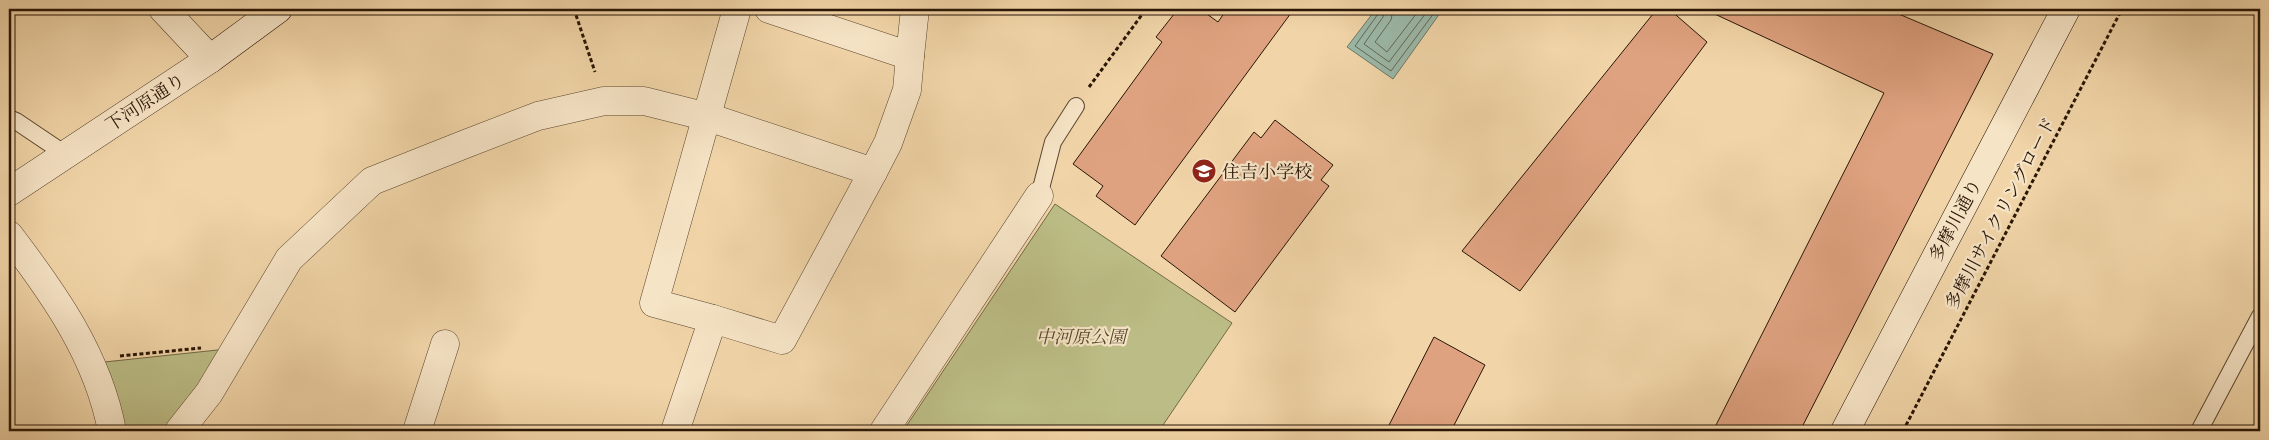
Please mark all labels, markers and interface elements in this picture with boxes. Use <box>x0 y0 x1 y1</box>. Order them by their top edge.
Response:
street label: 下河原通り <box>100 66 190 138</box>
street label: 多摩川サイクリングロード <box>1938 112 2062 314</box>
school or university icon: 住吉小学校 <box>1191 158 1217 184</box>
place label: 住吉小学校 <box>1222 158 1312 185</box>
street label: 多摩川通り <box>1922 174 1988 266</box>
park label: 中河原公園 <box>1036 323 1129 350</box>

